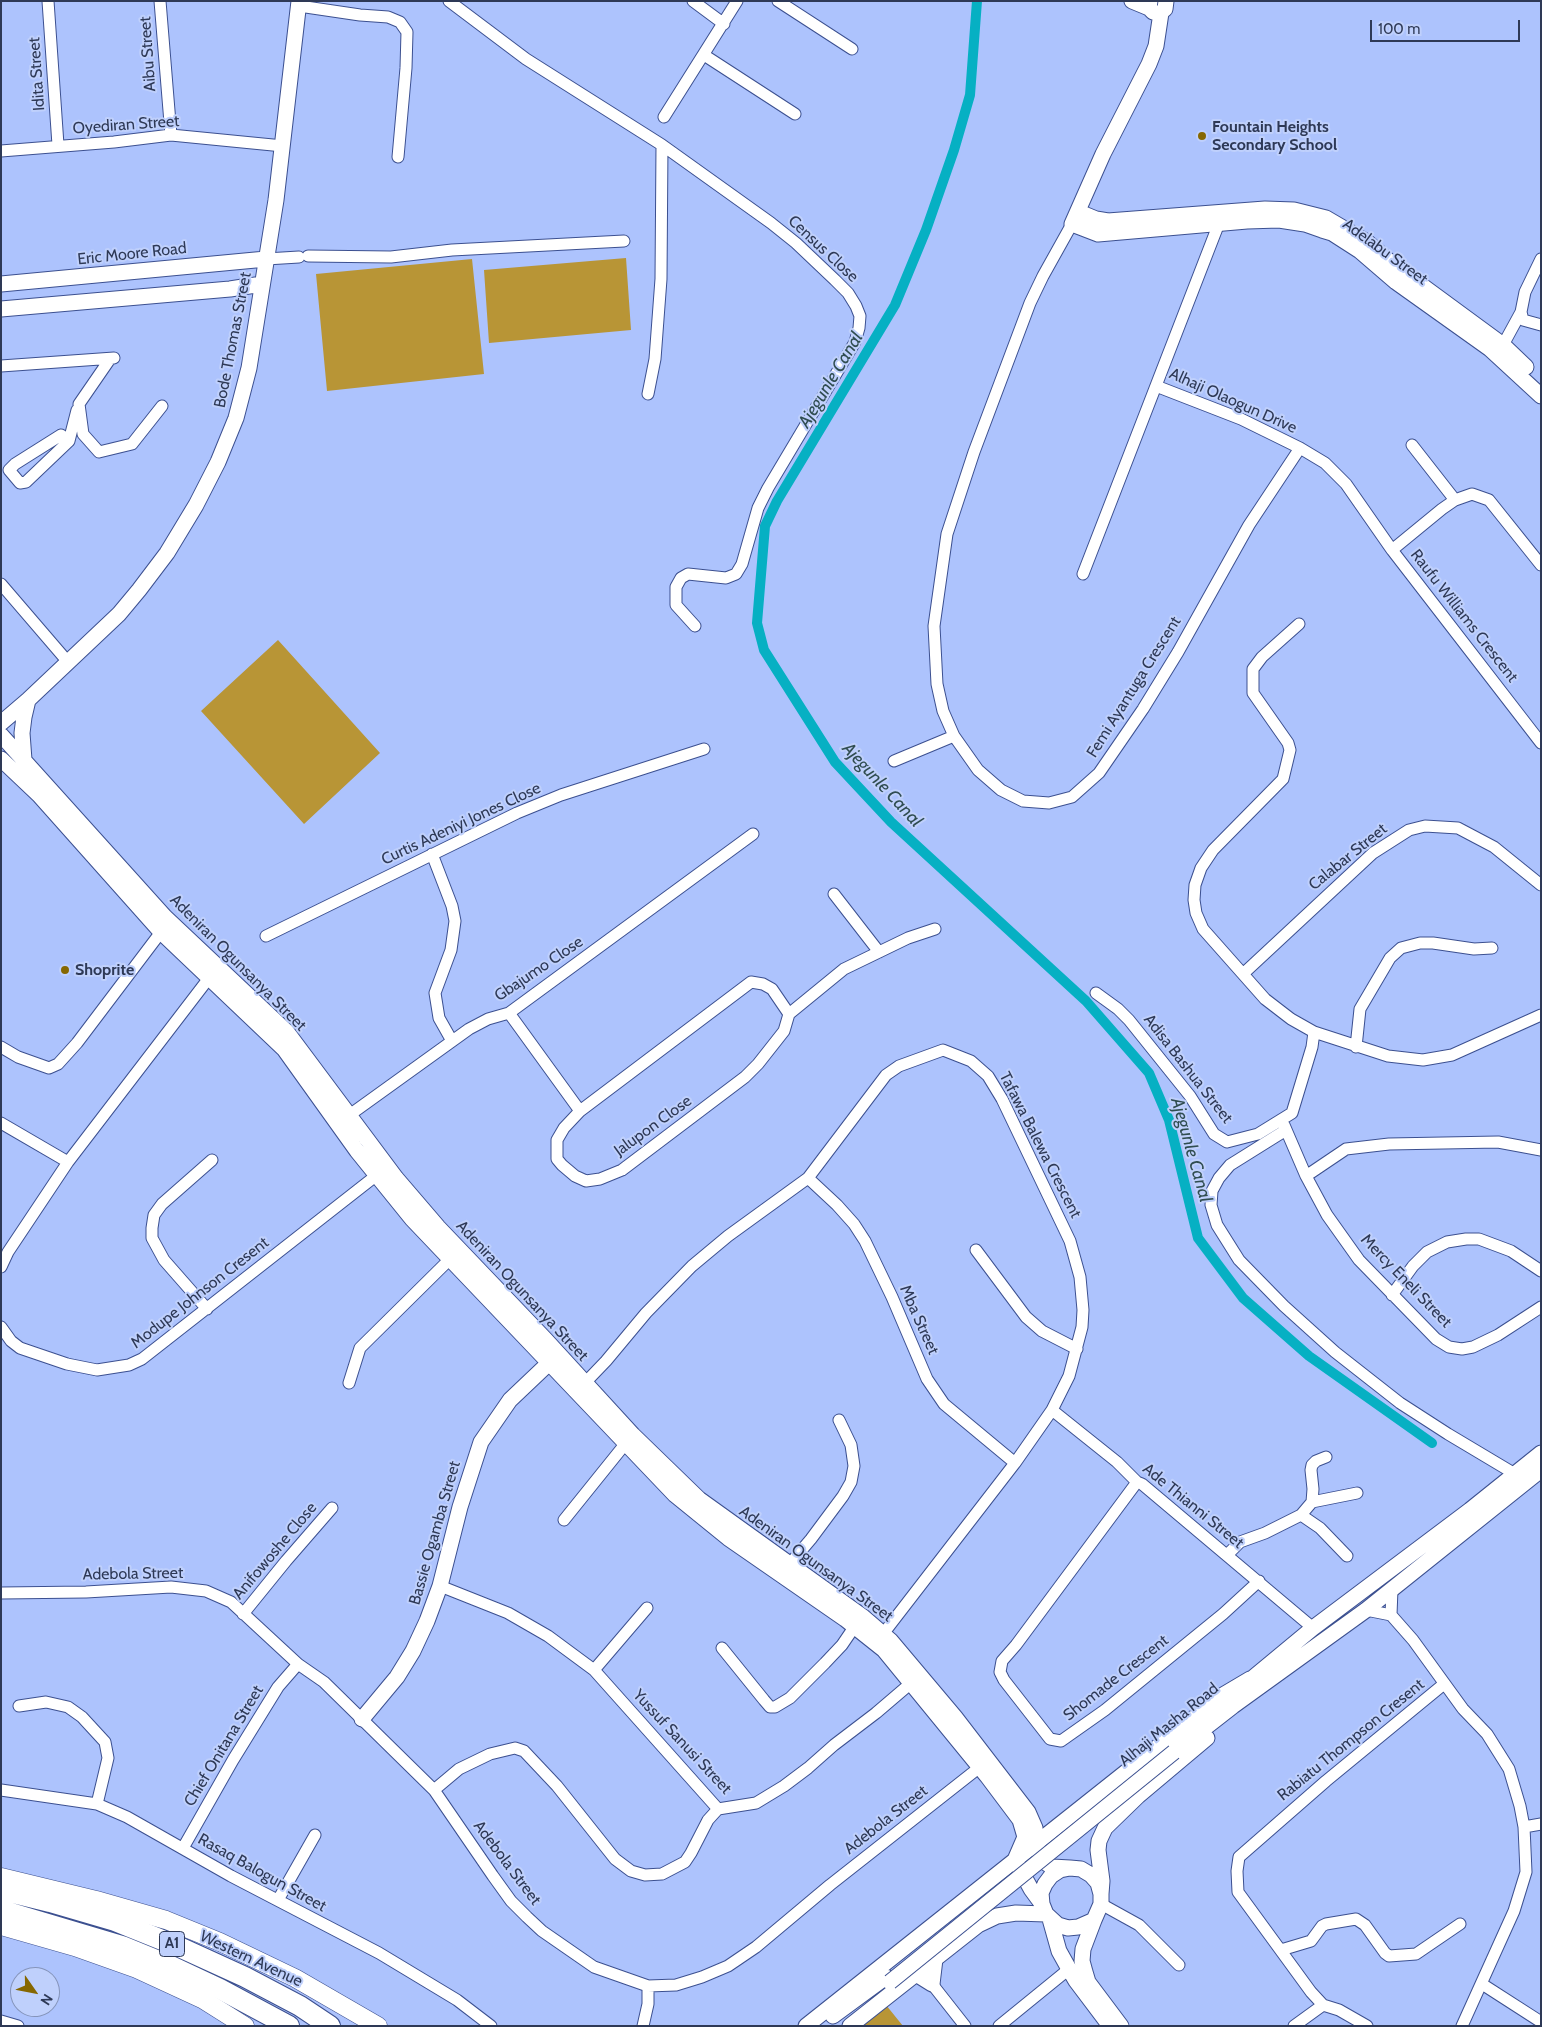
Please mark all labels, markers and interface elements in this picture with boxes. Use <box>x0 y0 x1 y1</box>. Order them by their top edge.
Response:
scale bar <box>1372 10 1522 42</box>
street label: Aibu Street <box>136 16 160 92</box>
text: 100 m <box>1378 20 1420 38</box>
street label: Idita Street <box>25 36 49 112</box>
street label: Oyediran Street <box>72 112 180 138</box>
place label: Fountain Heights Secondary School <box>1212 117 1337 155</box>
marker: Fountain Heights Secondary School <box>1196 130 1208 142</box>
street label: Census Close <box>784 212 862 286</box>
street label: Adelabu Street <box>1339 215 1431 289</box>
street label: Eric Moore Road <box>76 239 188 269</box>
street label: Bode Thomas Street <box>210 270 256 410</box>
water label: Ajegunle Canal <box>794 328 868 432</box>
street label: Alhaji Olaogun Drive <box>1166 364 1300 438</box>
street label: Raufu Williams Crescent <box>1406 546 1522 686</box>
street label: Femi Ayantuga Crescent <box>1083 613 1185 761</box>
water label: Ajegunle Canal <box>837 738 927 832</box>
street label: Curtis Adeniyi Jones Close <box>378 779 544 869</box>
street label: Calabar Street <box>1305 820 1391 894</box>
street label: Adeniran Ogunsanya Street <box>166 891 310 1035</box>
street label: Gbajumo Close <box>491 932 587 1006</box>
place label: Shoprite <box>75 960 134 980</box>
marker: Shoprite <box>59 964 71 976</box>
street label: Adisa Bashua Street <box>1139 1011 1237 1127</box>
street label: Tafawa Balewa Crescent <box>995 1069 1085 1221</box>
street label: Jalupon Close <box>610 1091 696 1161</box>
water label: Ajegunle Canal <box>1166 1095 1216 1205</box>
street label: Adeniran Ogunsanya Street <box>452 1217 592 1365</box>
street label: Mercy Eneli Street <box>1357 1230 1455 1332</box>
street label: Modupe Johnson Cresent <box>127 1233 273 1353</box>
street label: Mba Street <box>895 1282 943 1358</box>
street label: Bassie Ogamba Street <box>405 1459 465 1607</box>
street label: Ade Thianni Street <box>1139 1459 1247 1553</box>
street label: Anifowoshe Close <box>229 1499 321 1603</box>
street label: Adeniran Ogunsanya Street <box>735 1502 897 1626</box>
street label: Adebola Street <box>83 1564 183 1584</box>
street label: Shomade Crescent <box>1060 1631 1172 1725</box>
street label: Rabiatu Thompson Cresent <box>1274 1675 1428 1805</box>
street label: Alhaji Masha Road <box>1116 1679 1222 1771</box>
street label: Chief Onitana Street <box>180 1682 268 1810</box>
street label: Yussuf Sanusi Street <box>629 1686 735 1798</box>
street label: Adebola Street <box>840 1781 932 1859</box>
street label: Adebola Street <box>469 1817 545 1909</box>
street label: Rasaq Balogun Street <box>194 1830 330 1916</box>
street label: Western Avenue <box>197 1927 305 1991</box>
road number: A1 <box>160 1932 184 1956</box>
north arrow <box>10 1967 60 2017</box>
text: N <box>36 1991 57 2009</box>

